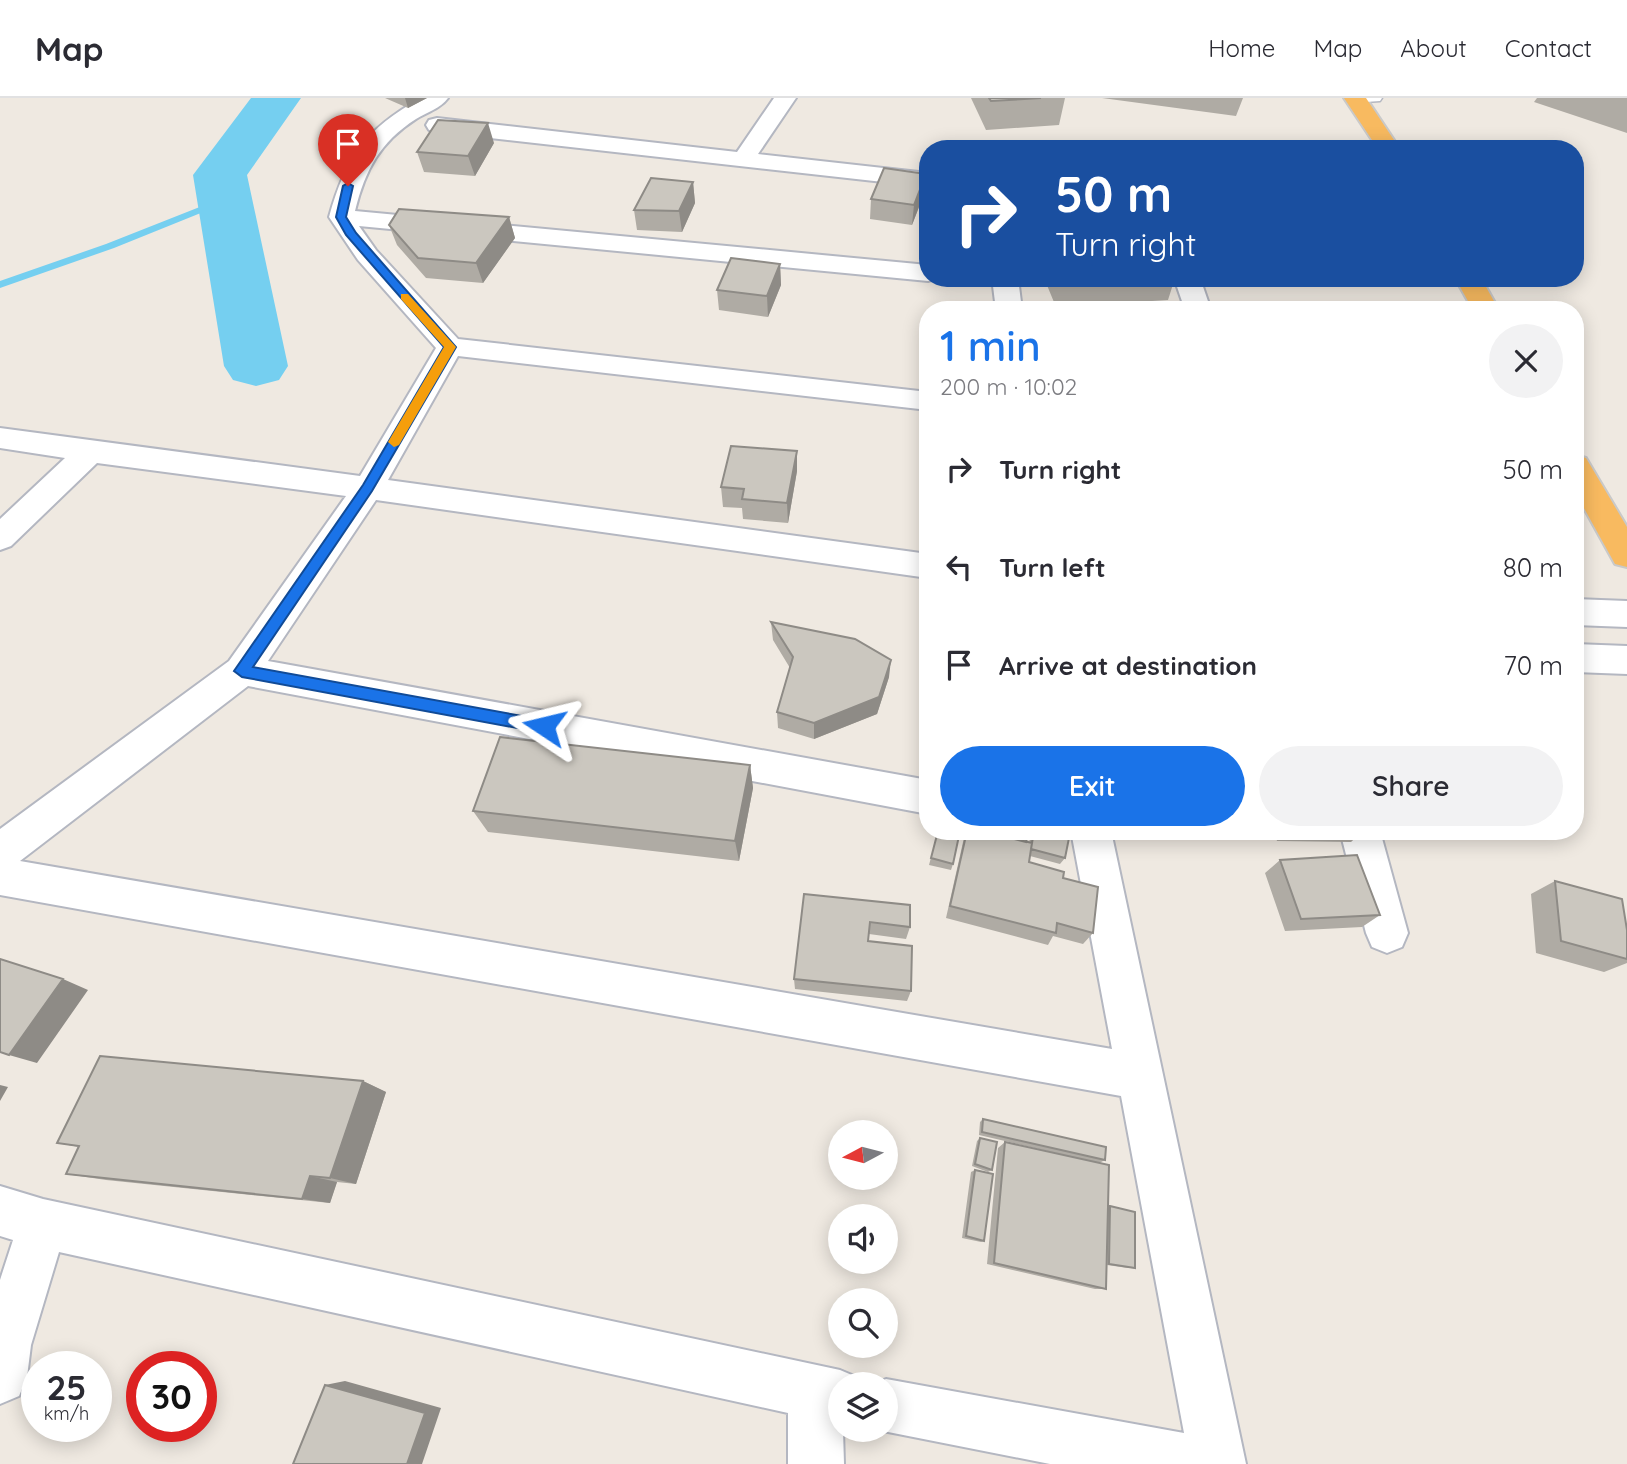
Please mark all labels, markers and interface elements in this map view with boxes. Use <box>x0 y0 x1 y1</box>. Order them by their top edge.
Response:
text: Map <box>35 28 103 69</box>
text: Home <box>1208 33 1275 63</box>
text: Map <box>1313 33 1362 63</box>
text: About <box>1400 33 1467 63</box>
text: Contact <box>1505 33 1592 63</box>
pin <box>318 114 378 186</box>
icon: arrive <box>329 125 367 163</box>
text: 50 m <box>1055 163 1172 224</box>
icon: right <box>940 168 1031 259</box>
text: Turn right <box>1055 224 1196 264</box>
text: 1 min <box>940 319 1041 372</box>
button: close <box>1489 324 1563 398</box>
text: 200 m · 10:02 <box>940 372 1077 401</box>
icon: right <box>940 450 978 488</box>
text: Turn right <box>999 453 1121 486</box>
text: 50 m <box>1503 453 1563 486</box>
icon: left <box>940 548 978 586</box>
text: Turn left <box>999 551 1106 584</box>
text: 80 m <box>1503 551 1563 584</box>
icon: arrive <box>940 646 978 684</box>
text: Arrive at destination <box>999 649 1257 682</box>
text: 70 m <box>1503 649 1563 682</box>
position arrow <box>507 689 581 763</box>
button: Exit <box>940 746 1245 826</box>
button: Share <box>1259 746 1563 826</box>
north arrow <box>828 1120 898 1190</box>
map controls <box>828 1120 898 1442</box>
button: sound <box>828 1204 898 1274</box>
button: search <box>828 1288 898 1358</box>
speed limit sign: 30 <box>126 1351 217 1442</box>
text: 25 <box>46 1365 87 1409</box>
button: layers <box>828 1372 898 1442</box>
text: km/h <box>44 1402 89 1425</box>

